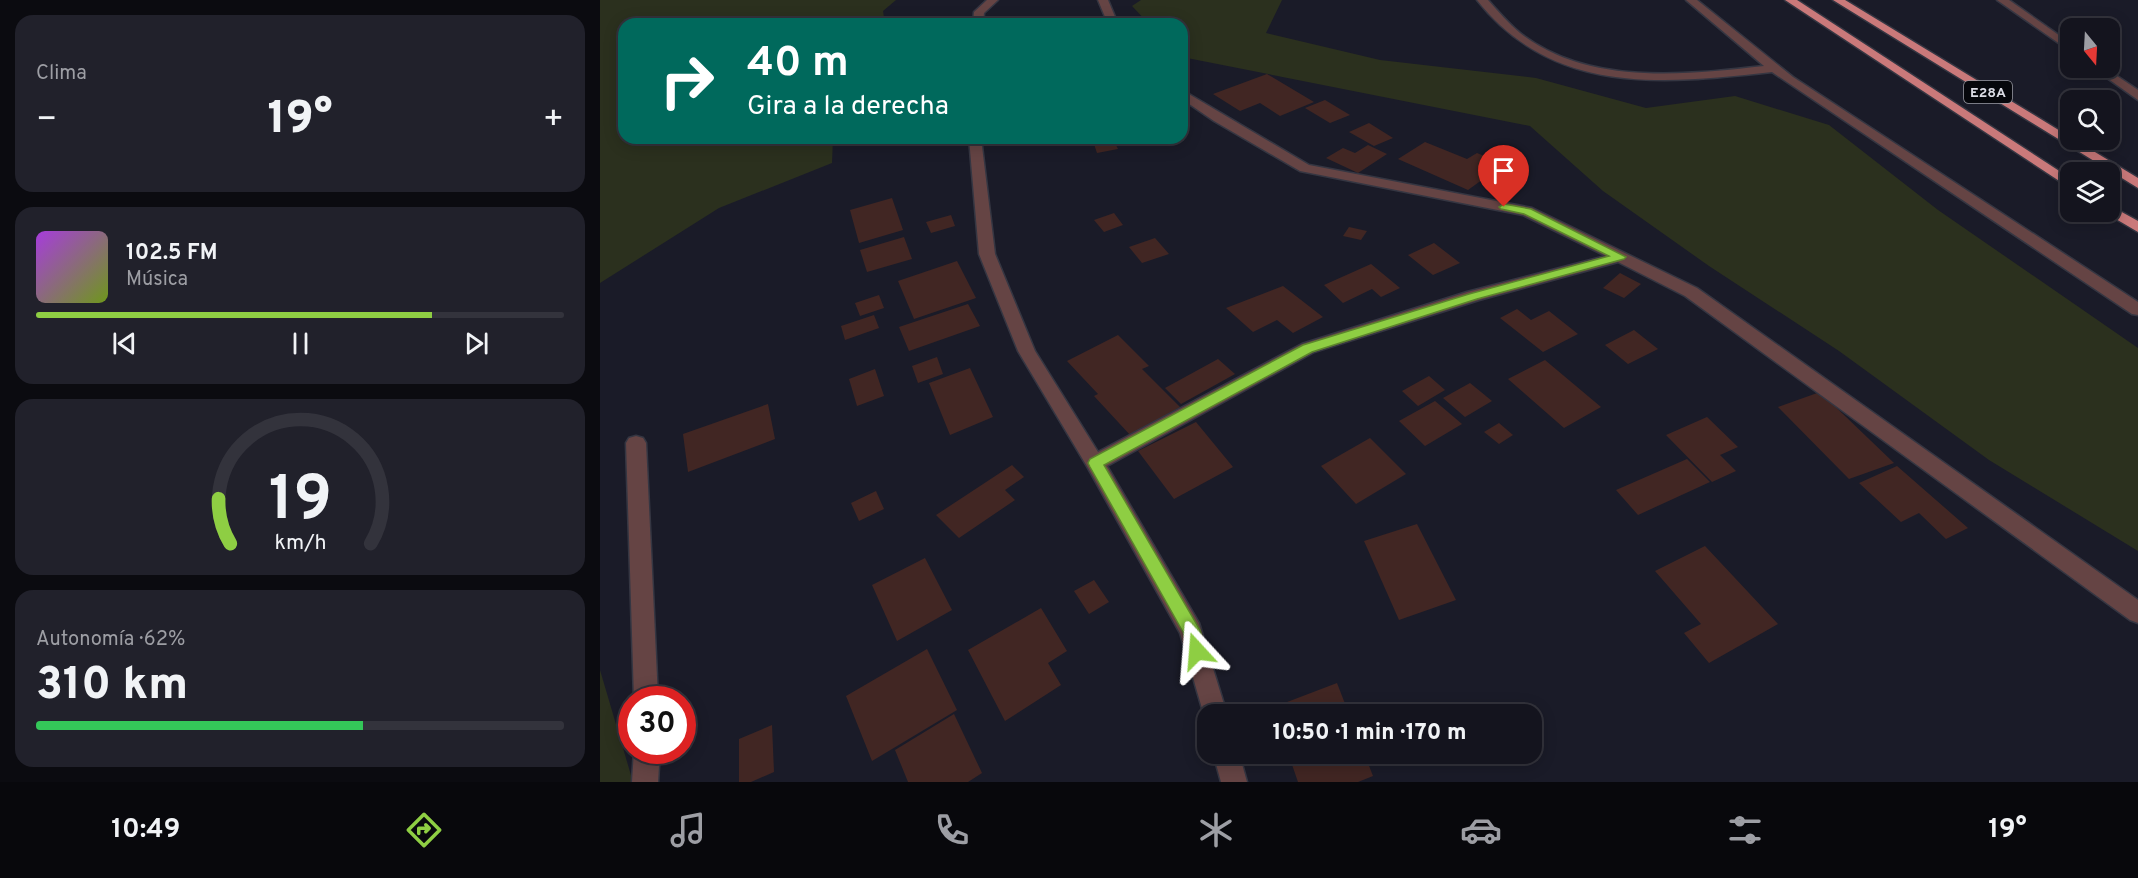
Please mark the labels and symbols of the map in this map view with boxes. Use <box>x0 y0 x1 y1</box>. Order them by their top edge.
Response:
north arrow <box>2060 18 2120 78</box>
road number: E28A <box>1964 81 2012 103</box>
pin <box>1478 145 1529 207</box>
position arrow <box>1165 619 1229 683</box>
speed limit sign: 30 <box>618 686 696 764</box>

